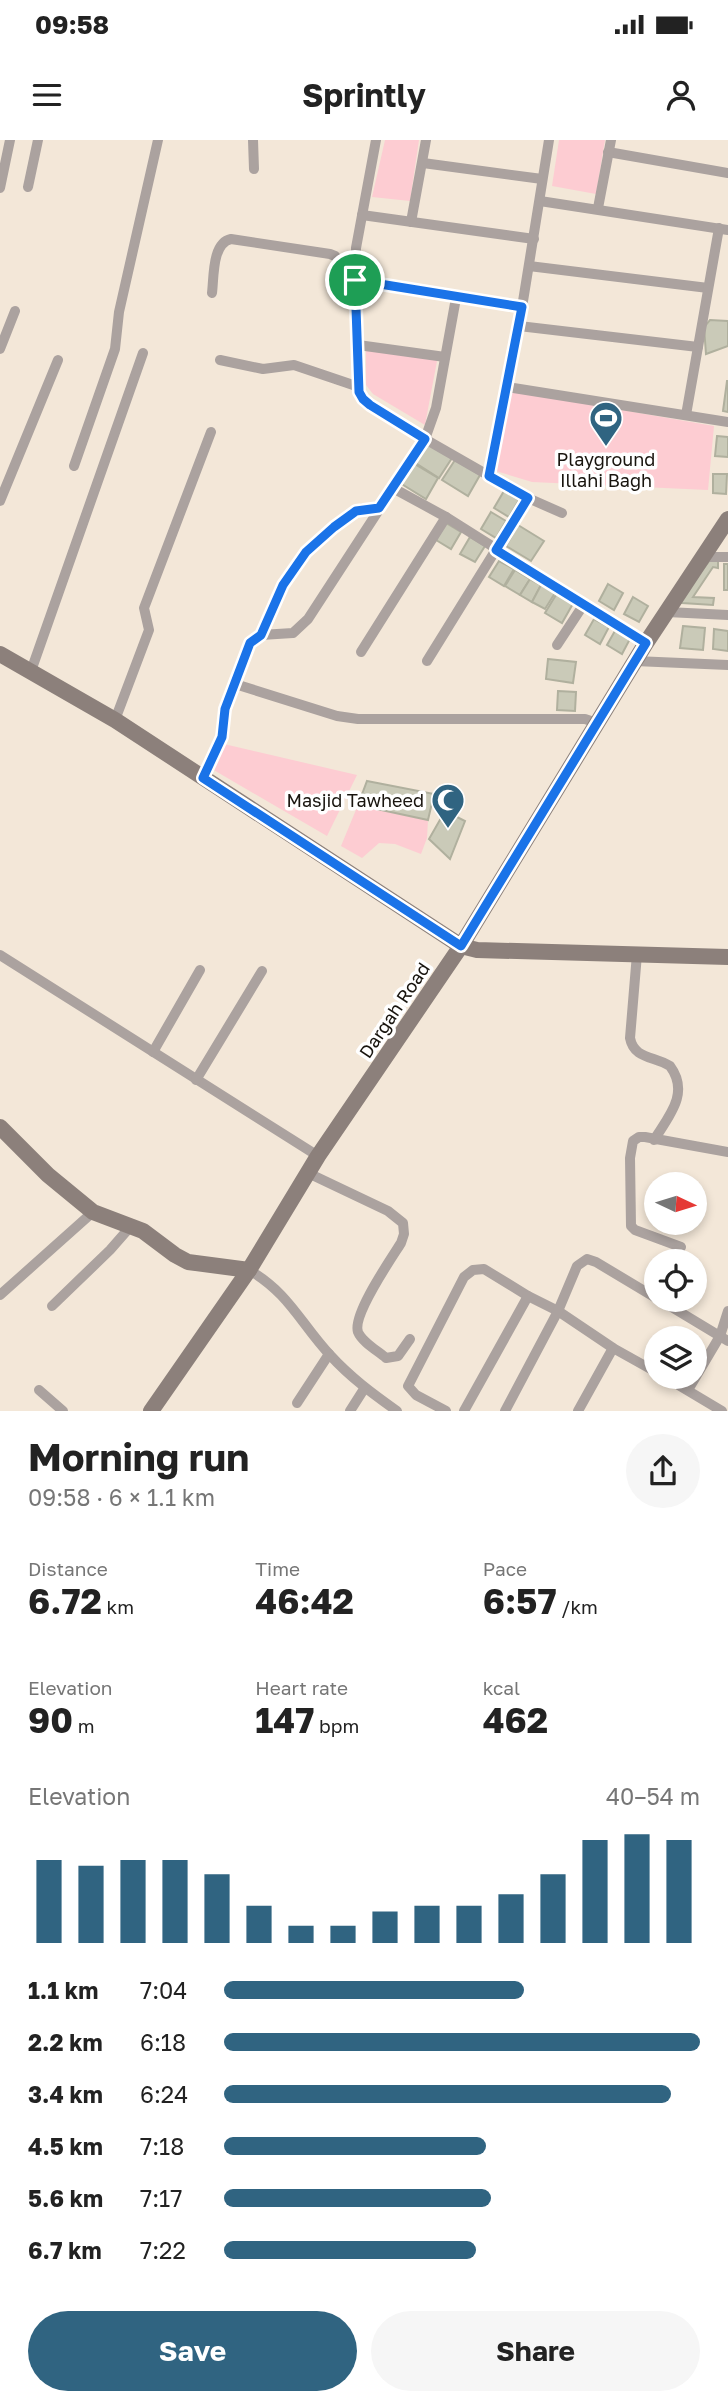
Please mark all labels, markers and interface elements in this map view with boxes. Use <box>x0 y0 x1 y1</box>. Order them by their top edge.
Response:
text: 09:58 <box>35 9 109 40</box>
icon: menu <box>28 76 66 114</box>
text: Sprintly <box>302 76 426 114</box>
icon: person <box>662 76 700 114</box>
pin <box>325 250 385 310</box>
icon: arrive <box>336 261 374 299</box>
sports icon: Playground Illahi Bagh <box>587 399 625 448</box>
place label: Playground Illahi Bagh <box>557 448 655 491</box>
mosque icon: Masjid Tawheed <box>429 781 467 830</box>
place label: Masjid Tawheed <box>286 789 424 811</box>
street label: Dargah Road <box>354 958 434 1062</box>
north arrow <box>644 1172 707 1236</box>
map controls <box>644 1172 707 1389</box>
button: locate <box>644 1249 707 1312</box>
button: layers <box>644 1326 707 1389</box>
text: Morning run <box>28 1434 249 1479</box>
button: share <box>626 1434 700 1508</box>
text: 09:58 · 6 × 1.1 km <box>28 1483 215 1511</box>
text: Distance <box>28 1557 108 1580</box>
text: Time <box>255 1557 300 1580</box>
text: Pace <box>483 1557 527 1580</box>
text: 6.72 <box>28 1580 102 1622</box>
text: 46:42 <box>255 1580 354 1622</box>
text: 6:57 <box>483 1580 557 1622</box>
text: km <box>102 1595 134 1618</box>
text: /km <box>557 1595 598 1618</box>
text: Elevation <box>28 1676 113 1699</box>
text: Heart rate <box>255 1676 348 1699</box>
text: kcal <box>483 1676 520 1699</box>
text: 90 <box>28 1699 73 1741</box>
text: 147 <box>255 1699 314 1741</box>
text: 462 <box>483 1699 548 1741</box>
text: m <box>73 1714 95 1737</box>
text: bpm <box>314 1714 359 1737</box>
text: Elevation <box>28 1782 130 1810</box>
text: 40–54 m <box>606 1782 700 1810</box>
text: 1.1 km <box>28 1976 98 2004</box>
text: 7:04 <box>140 1976 187 2004</box>
text: 2.2 km <box>28 2028 103 2056</box>
text: 6:18 <box>140 2028 186 2056</box>
text: 3.4 km <box>28 2080 103 2108</box>
text: 6:24 <box>140 2080 188 2108</box>
text: 4.5 km <box>28 2132 103 2160</box>
text: 7:18 <box>140 2132 184 2160</box>
text: 5.6 km <box>28 2184 103 2212</box>
text: 7:17 <box>140 2184 182 2212</box>
text: 6.7 km <box>28 2236 102 2264</box>
text: 7:22 <box>140 2236 186 2264</box>
button: Save <box>28 2311 357 2391</box>
button: Share <box>371 2311 700 2391</box>

